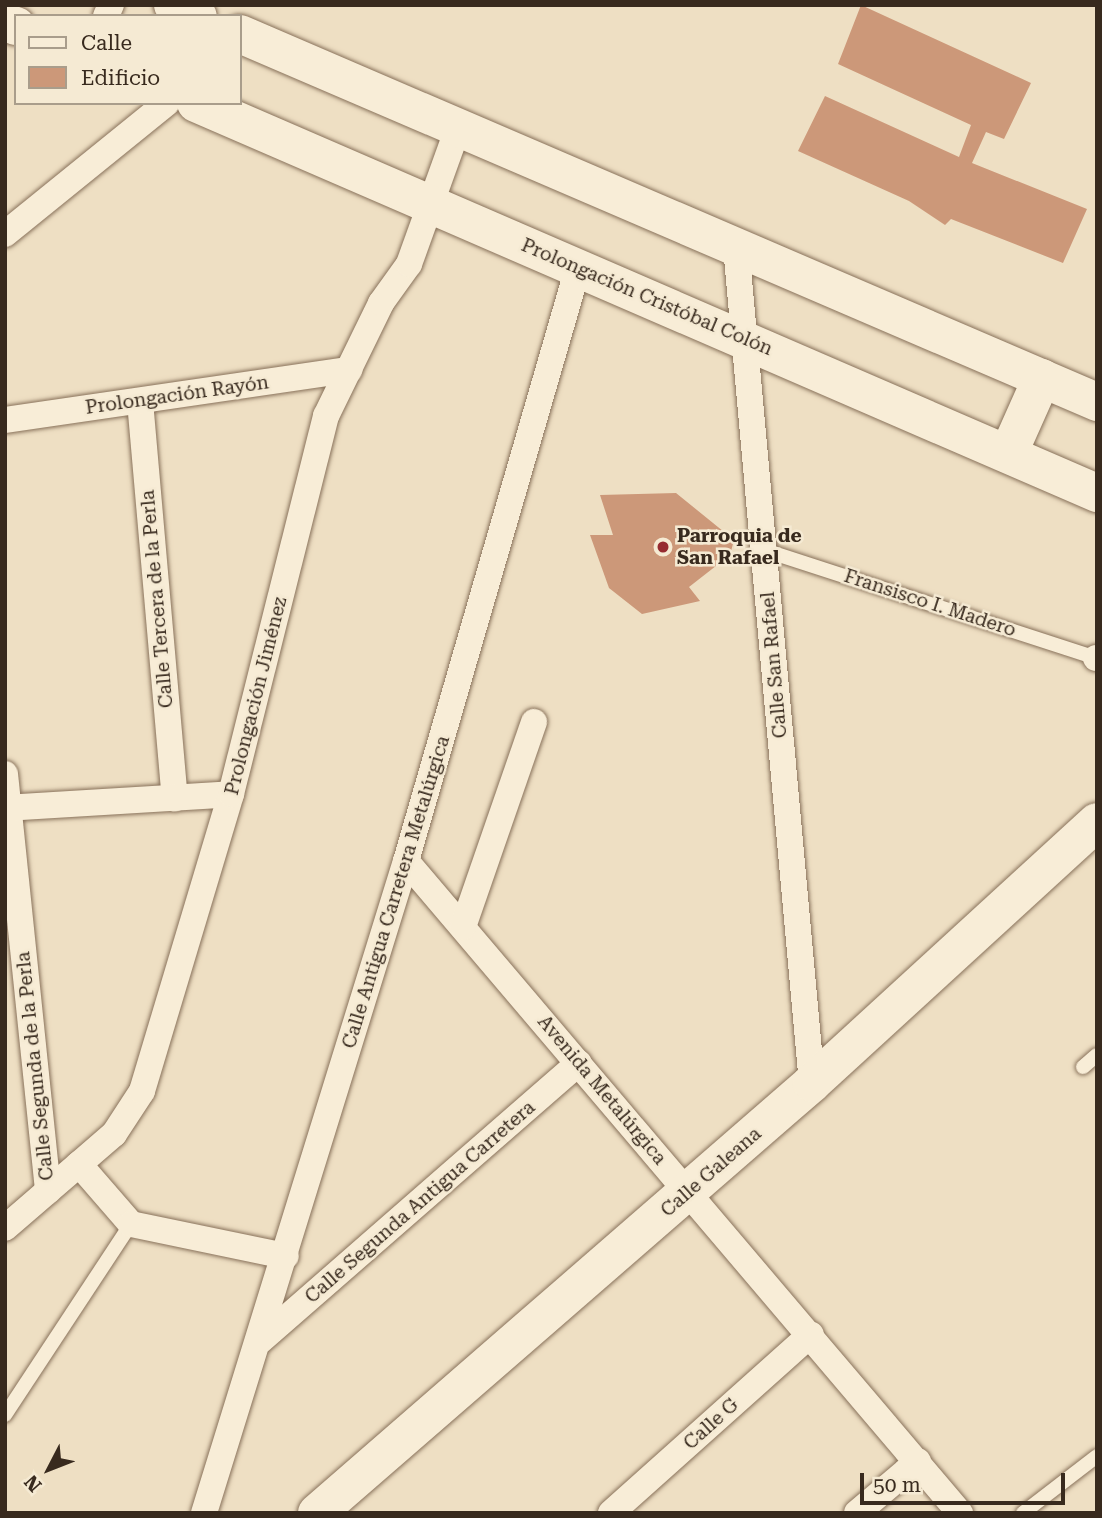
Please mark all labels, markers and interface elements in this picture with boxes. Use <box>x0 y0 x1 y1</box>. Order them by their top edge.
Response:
legend <box>14 14 242 105</box>
text: Calle <box>81 31 132 55</box>
text: Edificio <box>81 66 160 90</box>
street label: Prolongación Cristóbal Colón <box>518 234 776 360</box>
street label: Prolongación Rayón <box>84 371 270 419</box>
street label: Calle Tercera de la Perla <box>136 489 178 709</box>
place label: Parroquia de San Rafael <box>677 525 802 569</box>
marker: Parroquia de San Rafael <box>655 539 671 555</box>
street label: Fransisco I. Madero <box>841 564 1019 642</box>
street label: Calle San Rafael <box>756 591 792 739</box>
street label: Prolongación Jiménez <box>220 595 292 797</box>
street label: Calle Antigua Carretera Metalúrgica <box>337 733 455 1051</box>
street label: Calle Segunda de la Perla <box>12 950 58 1182</box>
street label: Avenida Metalúrgica <box>533 1011 671 1169</box>
street label: Calle Segunda Antigua Carretera <box>300 1096 540 1308</box>
street label: Calle Galeana <box>656 1122 766 1222</box>
street label: Calle G <box>679 1394 743 1454</box>
north arrow <box>14 1434 84 1504</box>
scale bar <box>864 1458 1069 1502</box>
text: N <box>20 1470 46 1497</box>
text: 50 m <box>873 1473 921 1497</box>

